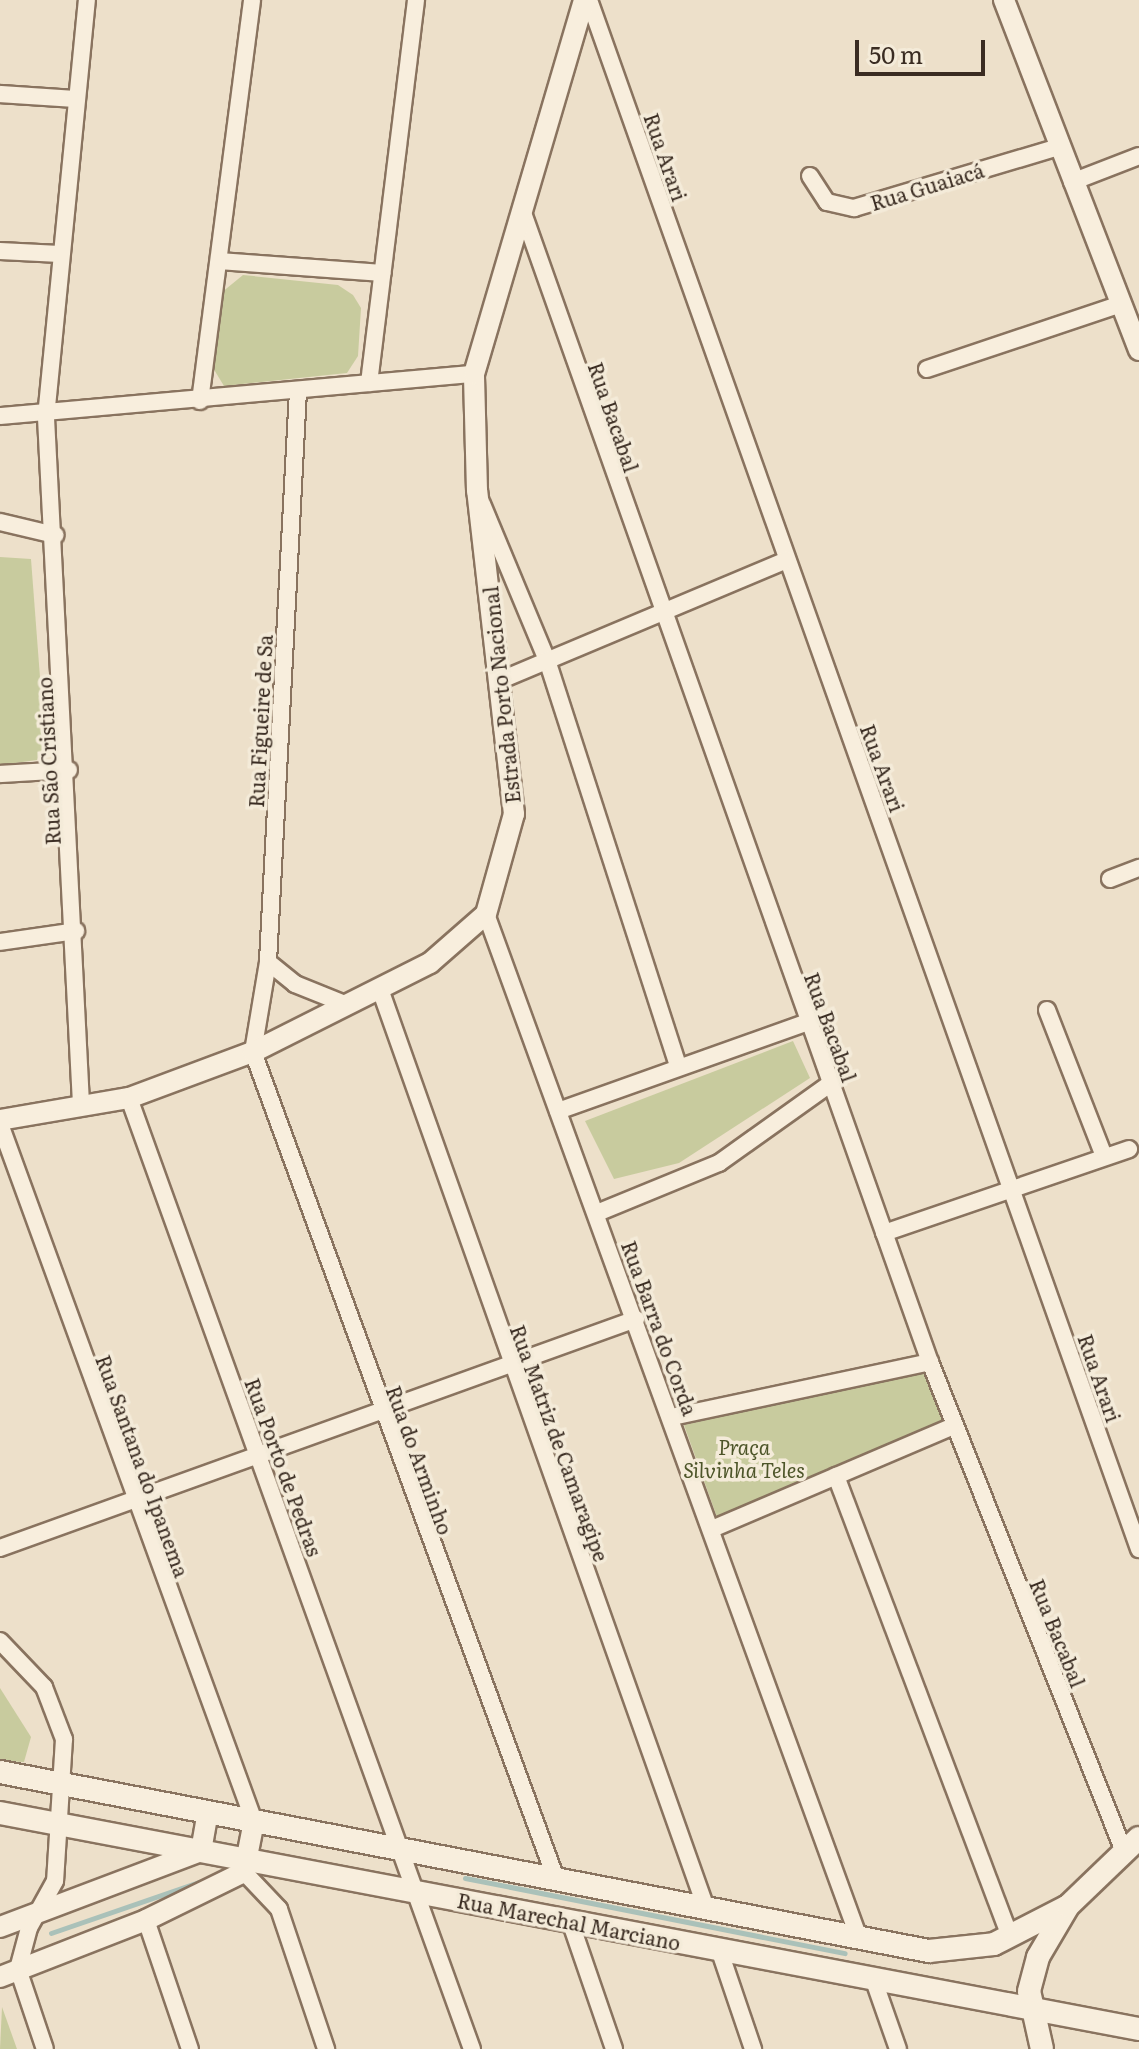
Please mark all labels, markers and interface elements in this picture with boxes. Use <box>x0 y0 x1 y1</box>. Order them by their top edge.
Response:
scale bar <box>859 24 989 74</box>
text: 50 m <box>869 36 923 71</box>
street label: Rua Arari <box>640 110 692 204</box>
street label: Rua Guaiacá <box>867 157 987 215</box>
street label: Rua Bacabal <box>584 359 644 475</box>
street label: Estrada Porto Nacional <box>478 585 524 805</box>
street label: Rua Figueire de Sa <box>243 634 277 808</box>
street label: Rua São Cristiano <box>32 676 64 846</box>
street label: Rua Arari <box>856 721 910 815</box>
street label: Rua Bacabal <box>800 969 862 1085</box>
street label: Rua Barra do Corda <box>617 1237 703 1419</box>
street label: Rua Matriz de Camaragipe <box>506 1321 614 1565</box>
street label: Rua Arari <box>1074 1331 1126 1425</box>
street label: Rua Santana do Ipanema <box>92 1352 194 1580</box>
street label: Rua Porto de Pedras <box>241 1375 327 1559</box>
street label: Rua do Arminho <box>382 1382 458 1538</box>
park label: Praça Silvinha Teles <box>683 1434 805 1481</box>
street label: Rua Bacabal <box>1025 1575 1091 1691</box>
street label: Rua Marechal Marciano <box>455 1888 683 1954</box>

